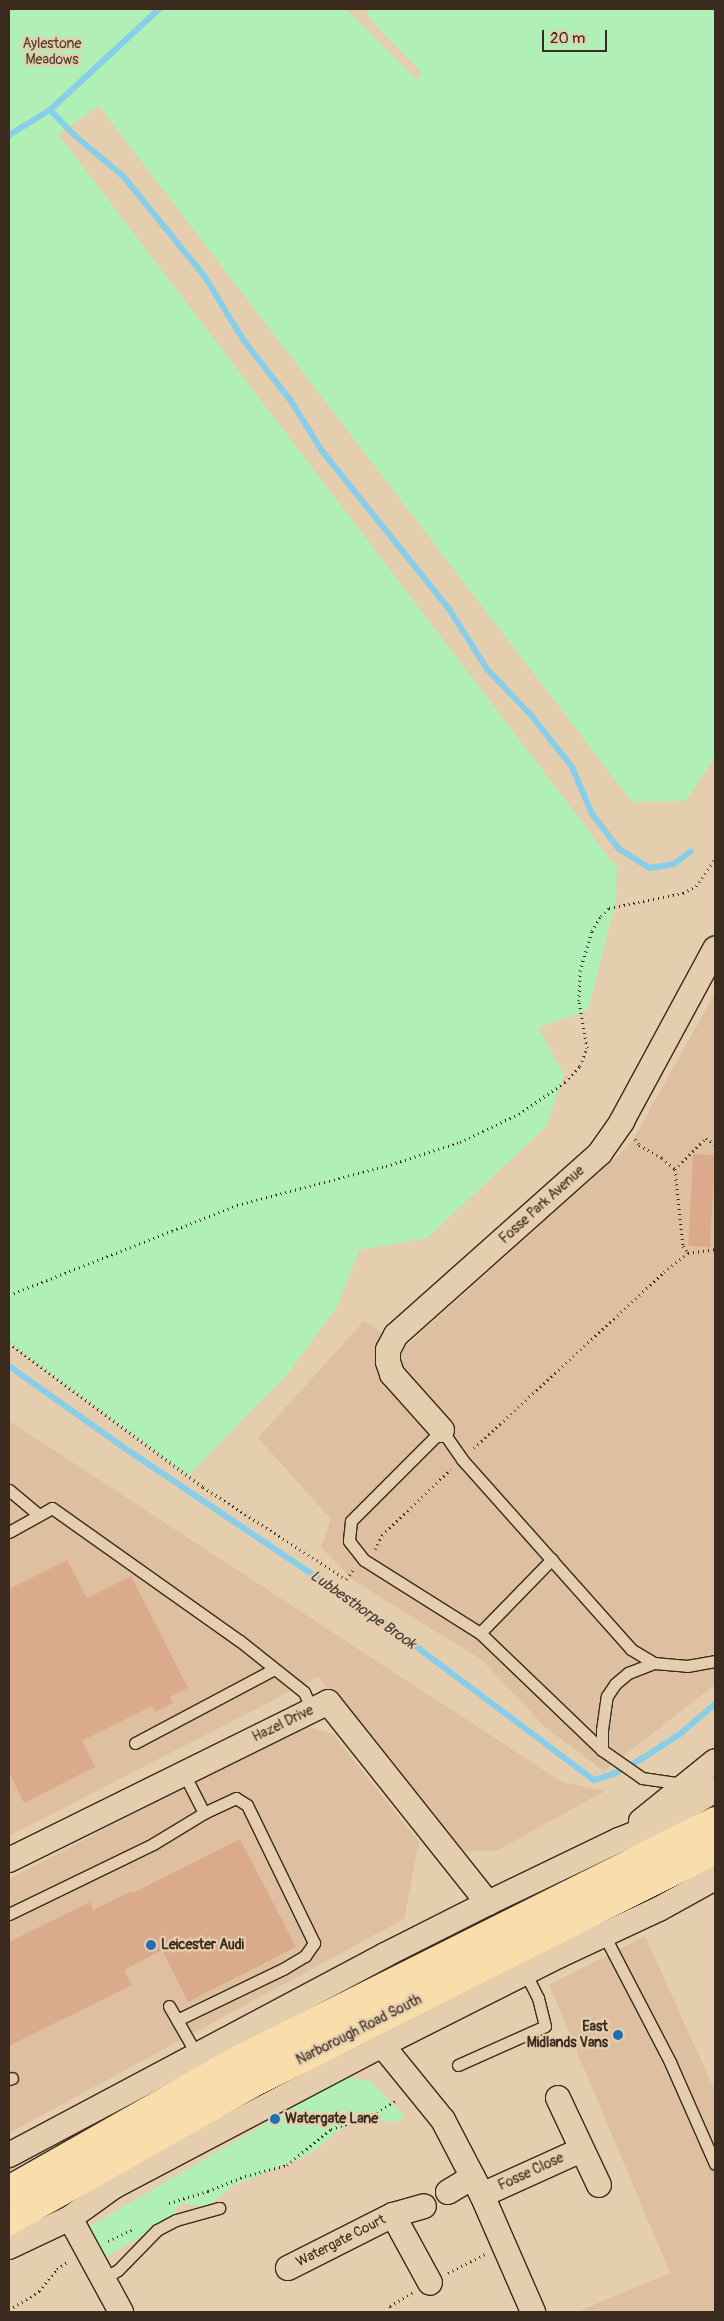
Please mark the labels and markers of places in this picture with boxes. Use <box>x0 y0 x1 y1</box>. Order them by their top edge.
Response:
place label: Leicester Audi <box>161 1937 244 1953</box>
marker: Leicester Audi <box>145 1939 157 1951</box>
place label: East Midlands Vans <box>527 2019 608 2052</box>
marker: East Midlands Vans <box>612 2029 624 2041</box>
place label: Watergate Lane <box>285 2111 378 2127</box>
marker: Watergate Lane <box>269 2113 281 2125</box>

